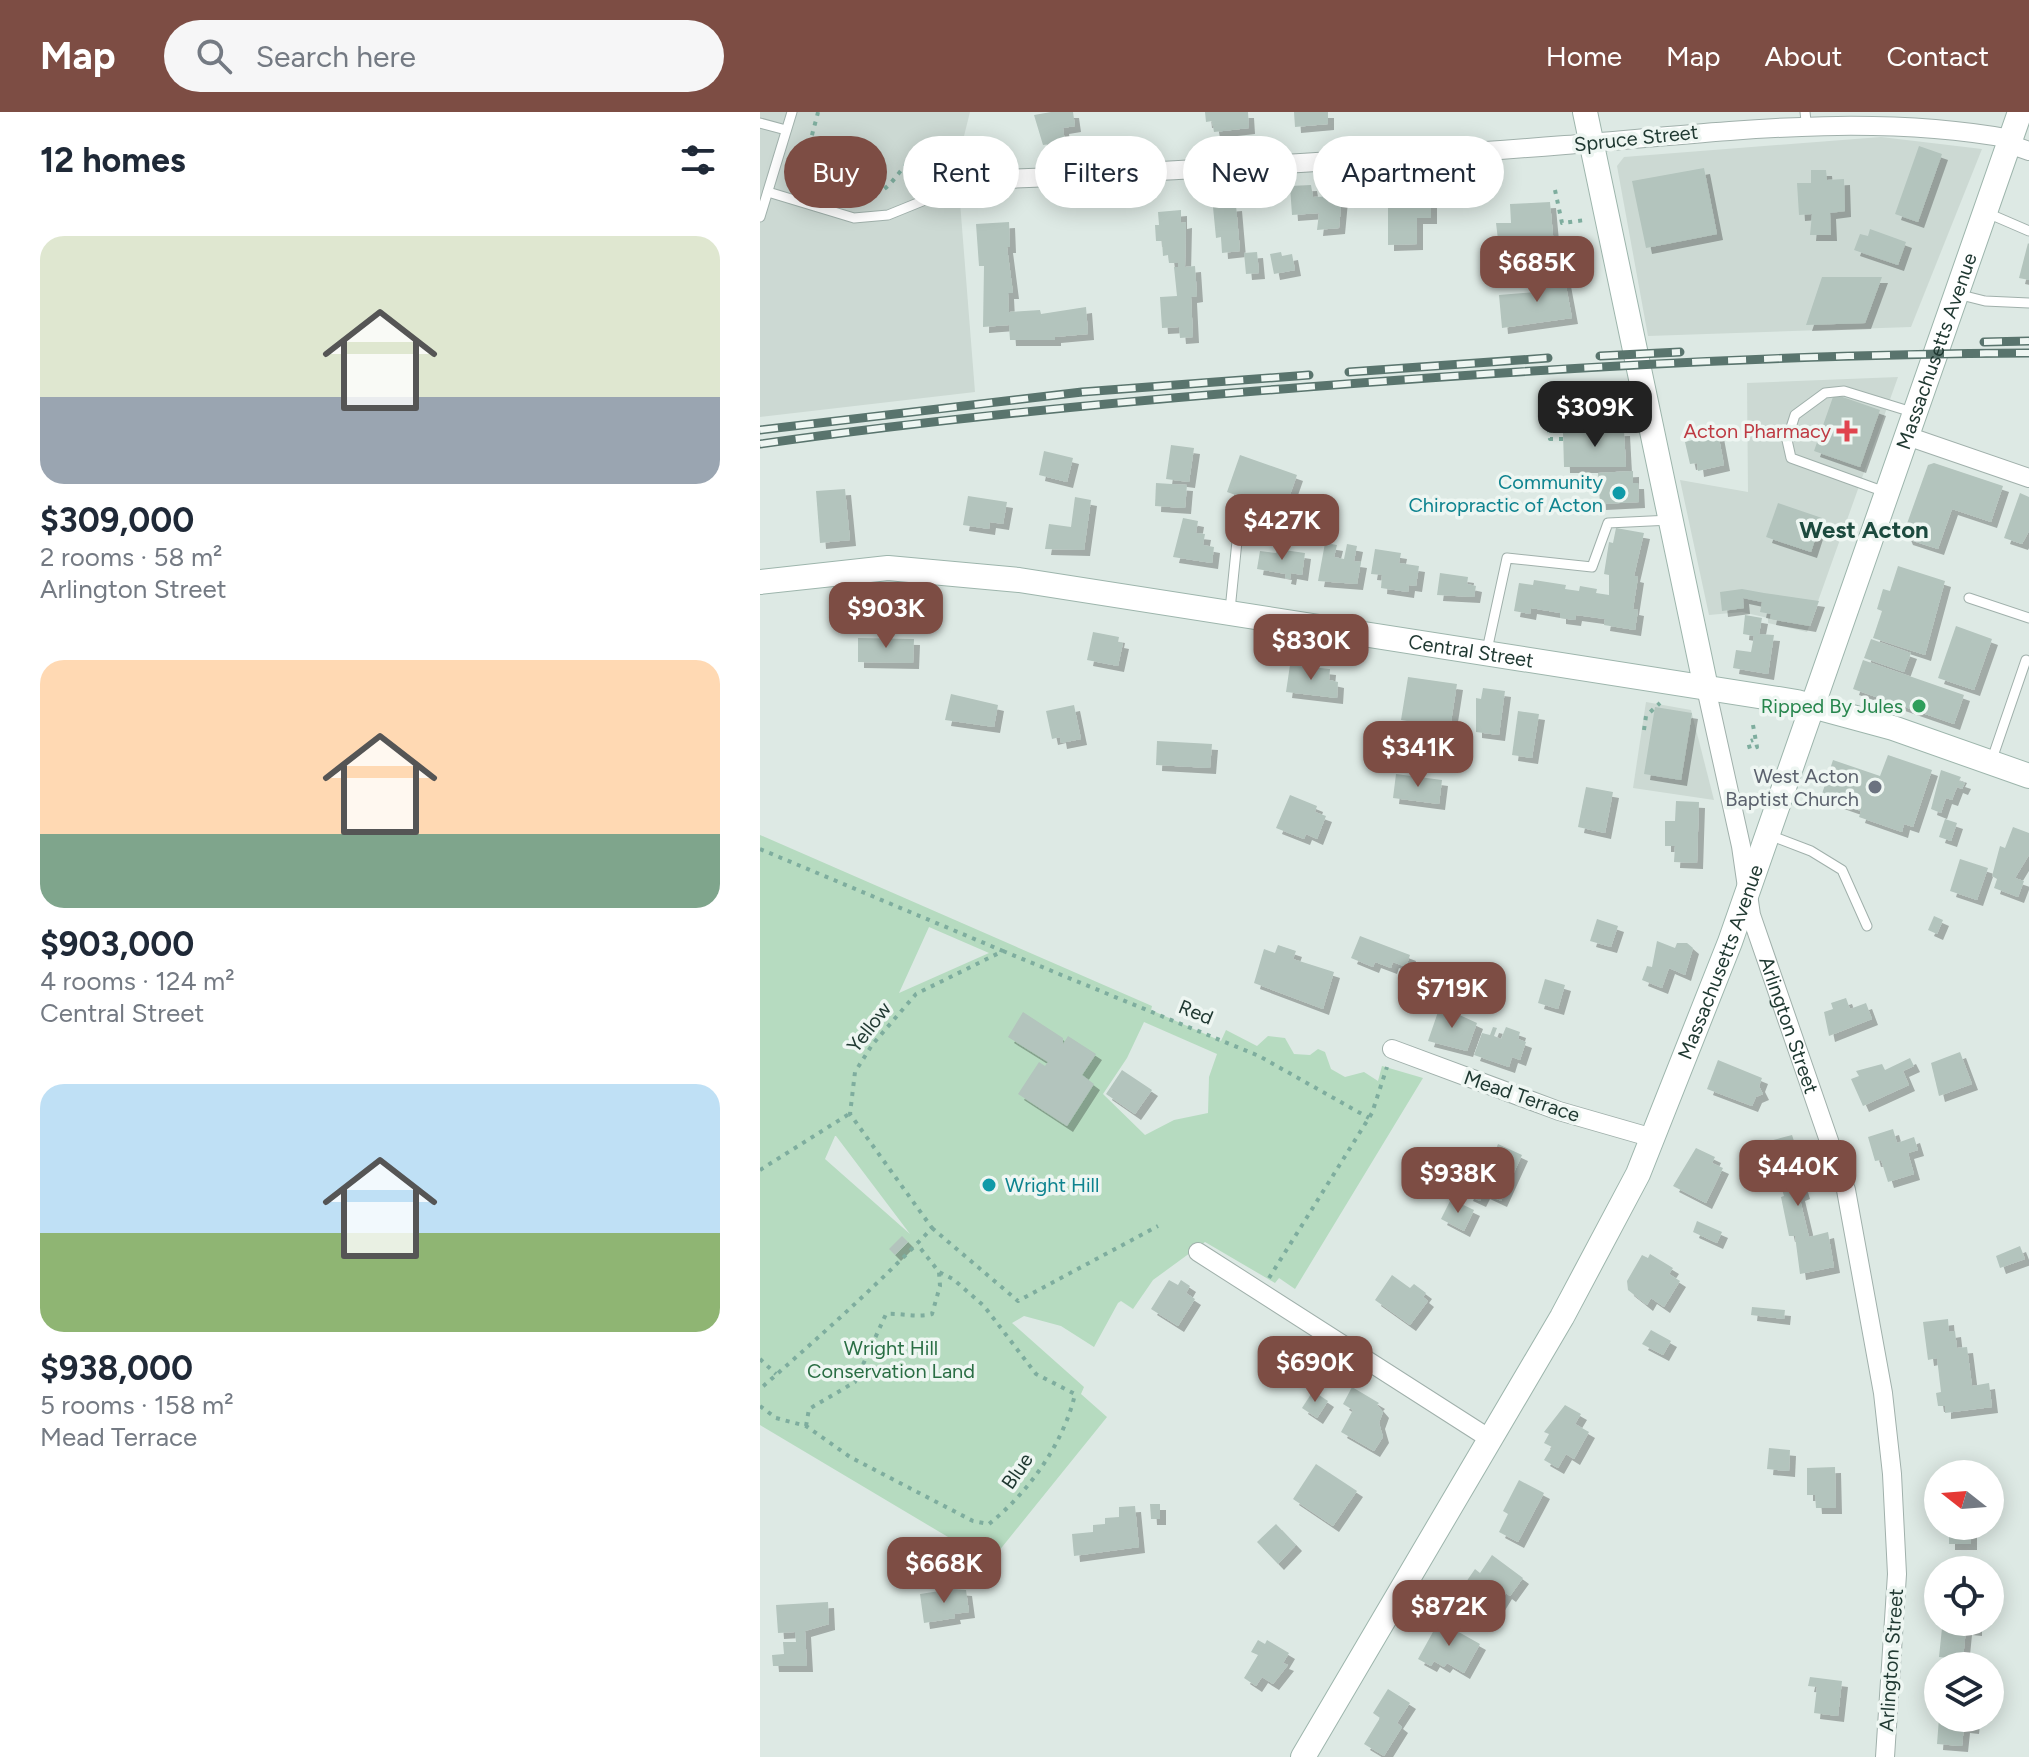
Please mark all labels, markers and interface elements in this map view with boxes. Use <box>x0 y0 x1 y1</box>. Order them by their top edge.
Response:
search box <box>164 20 724 92</box>
text: Map <box>40 33 116 79</box>
icon: search <box>192 34 236 78</box>
text: Search here <box>256 38 416 75</box>
text: Home <box>1546 39 1622 73</box>
text: Map <box>1666 39 1721 73</box>
text: About <box>1765 39 1842 73</box>
text: Contact <box>1886 39 1989 73</box>
street label: Spruce Street <box>1573 120 1699 156</box>
chip: Buy <box>784 136 887 208</box>
chip: Rent <box>903 136 1019 208</box>
chip: Filters <box>1035 136 1167 208</box>
chip: New <box>1183 136 1297 208</box>
chip: Apartment <box>1313 136 1504 208</box>
icon: filters <box>676 138 720 182</box>
text: 12 homes <box>40 140 186 181</box>
pin: $685K <box>1481 236 1593 304</box>
text: $685K <box>1498 246 1576 278</box>
street label: Massachusetts Avenue <box>1891 250 1982 453</box>
icon: home <box>308 288 452 432</box>
pin: $309K <box>1539 381 1651 449</box>
text: $309K <box>1556 391 1634 423</box>
place label: Acton Pharmacy <box>1684 419 1831 443</box>
marker: Acton Pharmacy <box>1838 422 1856 440</box>
place label: Community Chiropractic of Acton <box>1408 470 1603 517</box>
marker: Community Chiropractic of Acton <box>1610 484 1628 502</box>
pin: $427K <box>1226 494 1338 562</box>
text: $309,000 <box>40 500 194 541</box>
text: $427K <box>1243 504 1321 536</box>
district label: West Acton <box>1799 515 1929 544</box>
text: 2 rooms · 58 m² <box>40 541 222 573</box>
text: Arlington Street <box>40 573 227 605</box>
pin: $903K <box>830 582 942 650</box>
text: $903K <box>847 592 925 624</box>
pin: $830K <box>1255 614 1367 682</box>
text: $830K <box>1272 624 1350 656</box>
street label: Central Street <box>1407 629 1535 673</box>
place label: Ripped By Jules <box>1761 694 1903 718</box>
marker: Ripped By Jules <box>1910 697 1928 715</box>
icon: home <box>308 712 452 856</box>
pin: $341K <box>1362 721 1474 789</box>
text: $341K <box>1381 731 1455 763</box>
place label: West Acton Baptist Church <box>1725 764 1859 811</box>
marker: West Acton Baptist Church <box>1866 778 1884 796</box>
street label: Massachusetts Avenue <box>1673 861 1768 1063</box>
text: $903,000 <box>40 924 194 965</box>
street label: Arlington Street <box>1754 953 1824 1097</box>
pin: $719K <box>1396 962 1508 1030</box>
text: 4 rooms · 124 m² <box>40 965 235 997</box>
text: $719K <box>1416 972 1488 1004</box>
street label: Red <box>1175 994 1217 1030</box>
text: Central Street <box>40 997 204 1029</box>
street label: Yellow <box>842 997 896 1057</box>
street label: Mead Terrace <box>1461 1065 1583 1127</box>
icon: home <box>308 1136 452 1280</box>
pin: $440K <box>1742 1140 1854 1208</box>
pin: $938K <box>1402 1147 1514 1215</box>
text: $440K <box>1757 1150 1839 1182</box>
text: $938K <box>1419 1157 1497 1189</box>
place label: Wright Hill <box>1005 1173 1099 1197</box>
marker: Wright Hill <box>980 1176 998 1194</box>
park label: Wright Hill Conservation Land <box>807 1336 975 1383</box>
pin: $690K <box>1259 1336 1371 1404</box>
text: $690K <box>1276 1346 1354 1378</box>
text: $938,000 <box>40 1348 193 1389</box>
text: 5 rooms · 158 m² <box>40 1389 234 1421</box>
text: Mead Terrace <box>40 1421 197 1453</box>
street label: Blue <box>996 1448 1038 1494</box>
north arrow <box>1924 1460 2004 1540</box>
map controls <box>1924 1460 2004 1732</box>
pin: $668K <box>888 1537 1000 1605</box>
text: $668K <box>905 1547 983 1579</box>
button: locate <box>1924 1556 2004 1636</box>
pin: $872K <box>1393 1580 1505 1648</box>
street label: Arlington Street <box>1874 1588 1908 1732</box>
text: $872K <box>1410 1590 1488 1622</box>
button: layers <box>1924 1652 2004 1732</box>

